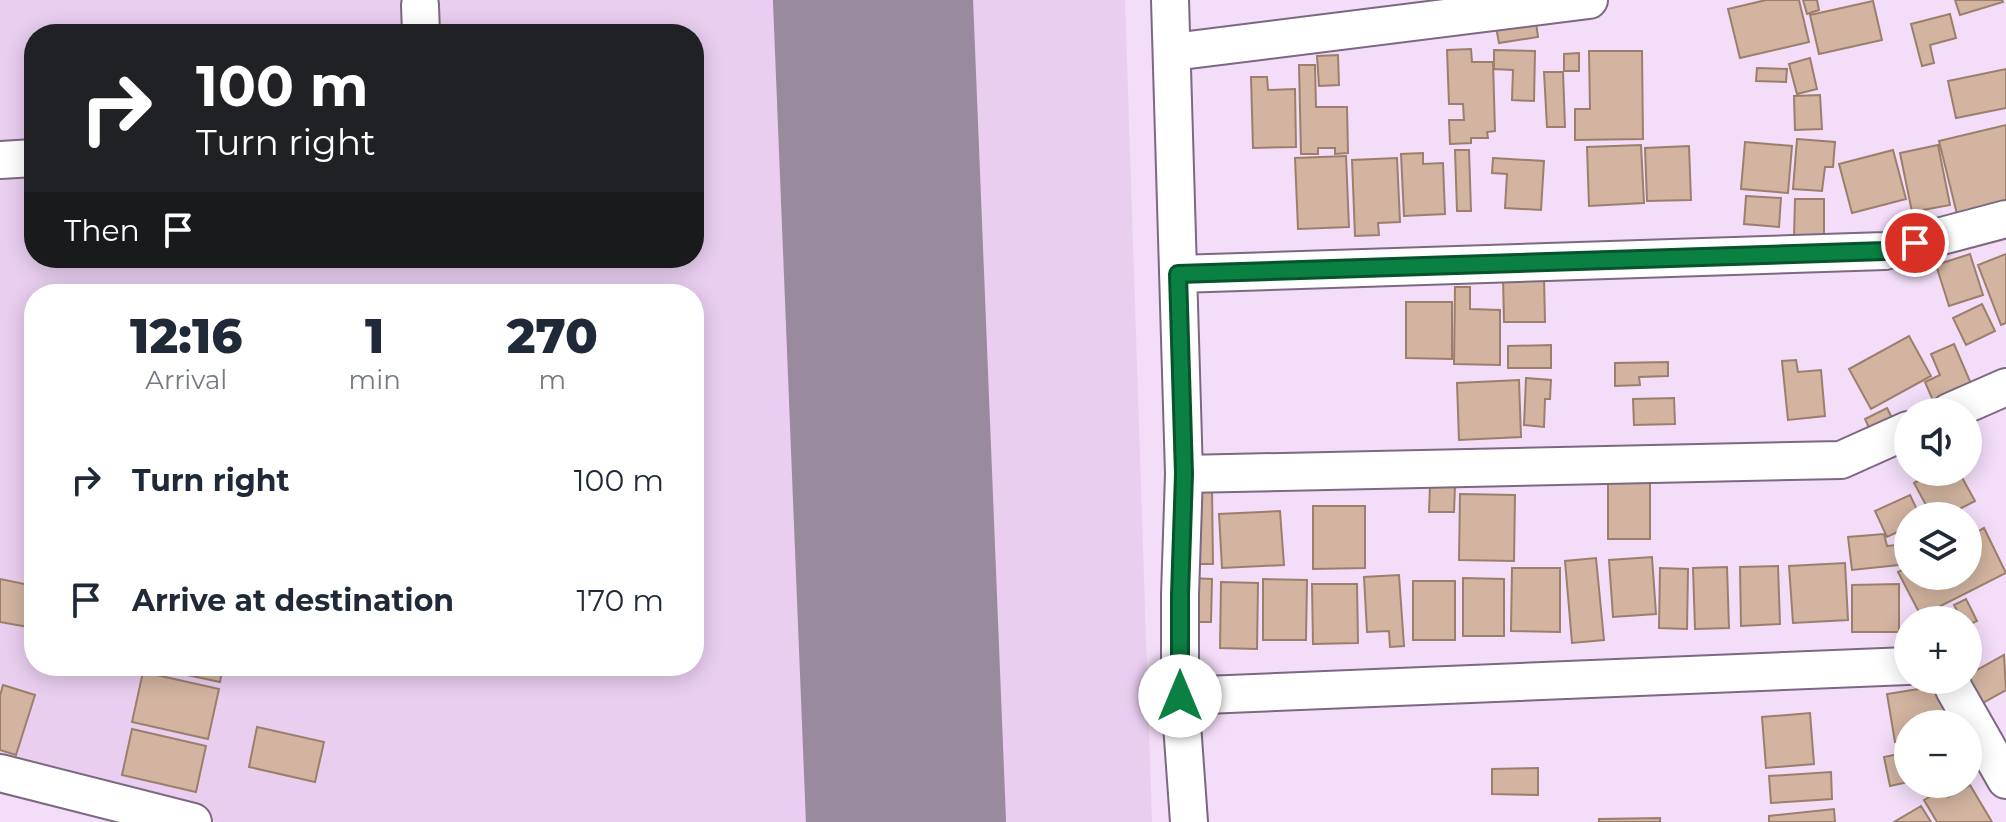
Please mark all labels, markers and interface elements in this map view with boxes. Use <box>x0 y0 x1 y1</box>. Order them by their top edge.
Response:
text: 100 m <box>196 52 369 120</box>
icon: right <box>64 56 168 160</box>
text: Turn right <box>196 120 376 164</box>
icon: arrive <box>156 208 200 252</box>
pin <box>1881 209 1949 277</box>
text: Then <box>64 212 140 249</box>
icon: arrive <box>1893 221 1937 265</box>
text: 12:16 <box>130 307 242 365</box>
text: 1 <box>365 307 384 365</box>
text: 270 <box>507 307 598 365</box>
text: Arrival <box>145 364 227 396</box>
text: min <box>349 364 401 396</box>
text: m <box>539 364 566 396</box>
map controls <box>1894 398 1982 798</box>
button: sound <box>1894 398 1982 486</box>
icon: right <box>64 458 108 502</box>
text: Turn right <box>132 462 289 499</box>
text: 100 m <box>574 462 664 499</box>
button: layers <box>1894 502 1982 590</box>
icon: arrive <box>64 578 108 622</box>
text: Arrive at destination <box>132 582 454 619</box>
text: 170 m <box>577 582 664 619</box>
button: + <box>1894 606 1982 694</box>
position arrow <box>1138 654 1222 738</box>
button: − <box>1894 710 1982 798</box>

